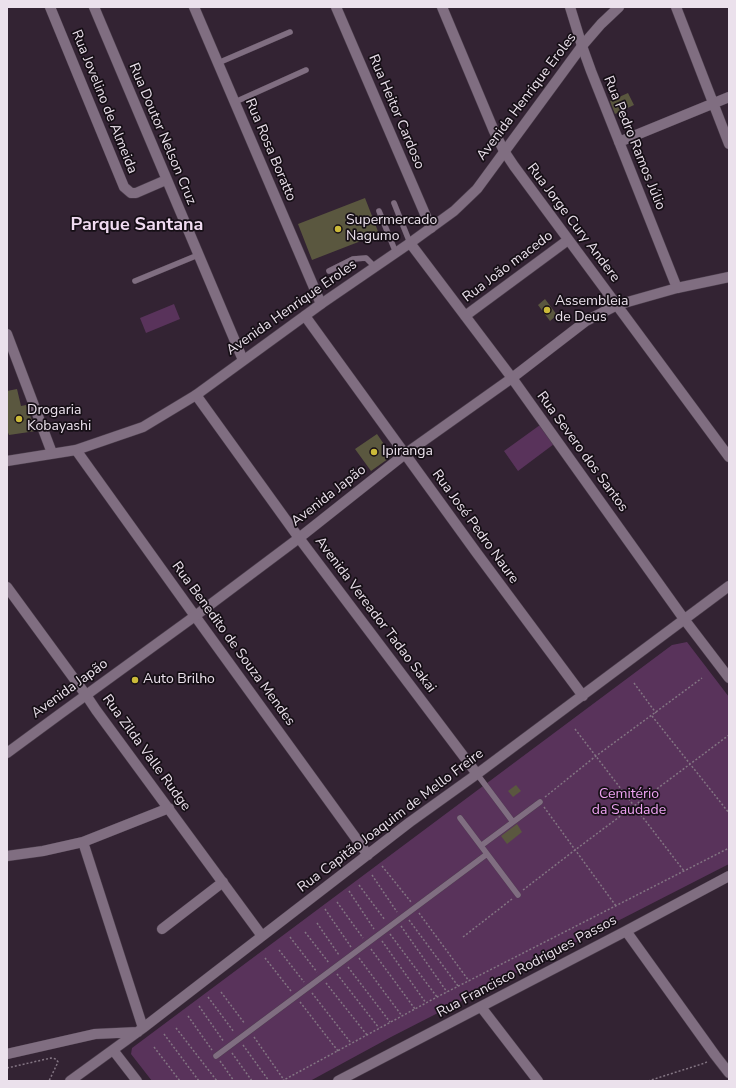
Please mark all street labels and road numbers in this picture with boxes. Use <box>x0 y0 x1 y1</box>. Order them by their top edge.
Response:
street label: Rua Jovelino de Almeida <box>67 28 141 176</box>
street label: Avenida Henrique Eroles <box>474 30 580 164</box>
street label: Rua Heitor Cardoso <box>364 52 428 172</box>
street label: Rua Doutor Nelson Cruz <box>125 61 199 207</box>
street label: Rua Pedro Ramos Júlio <box>599 74 669 212</box>
street label: Rua Rosa Boratto <box>241 96 299 204</box>
street label: Rua Jorge Cury Andere <box>523 160 623 286</box>
street label: Rua João macedo <box>460 228 556 306</box>
street label: Avenida Henrique Eroles <box>224 257 360 359</box>
street label: Rua Severo dos Santos <box>533 389 631 515</box>
street label: Avenida Japão <box>288 462 370 530</box>
street label: Rua José Pedro Naure <box>428 467 522 587</box>
street label: Avenida Vereador Tadao Sakai <box>311 534 439 696</box>
street label: Rua Benedito de Souza Mendes <box>168 559 298 729</box>
street label: Avenida Japão <box>29 656 111 722</box>
street label: Rua Zilda Valle Rudge <box>98 692 194 814</box>
street label: Rua Capitão Joaquim de Mello Freire <box>295 746 487 896</box>
street label: Rua Francisco Rodrigues Passos <box>434 912 620 1022</box>

